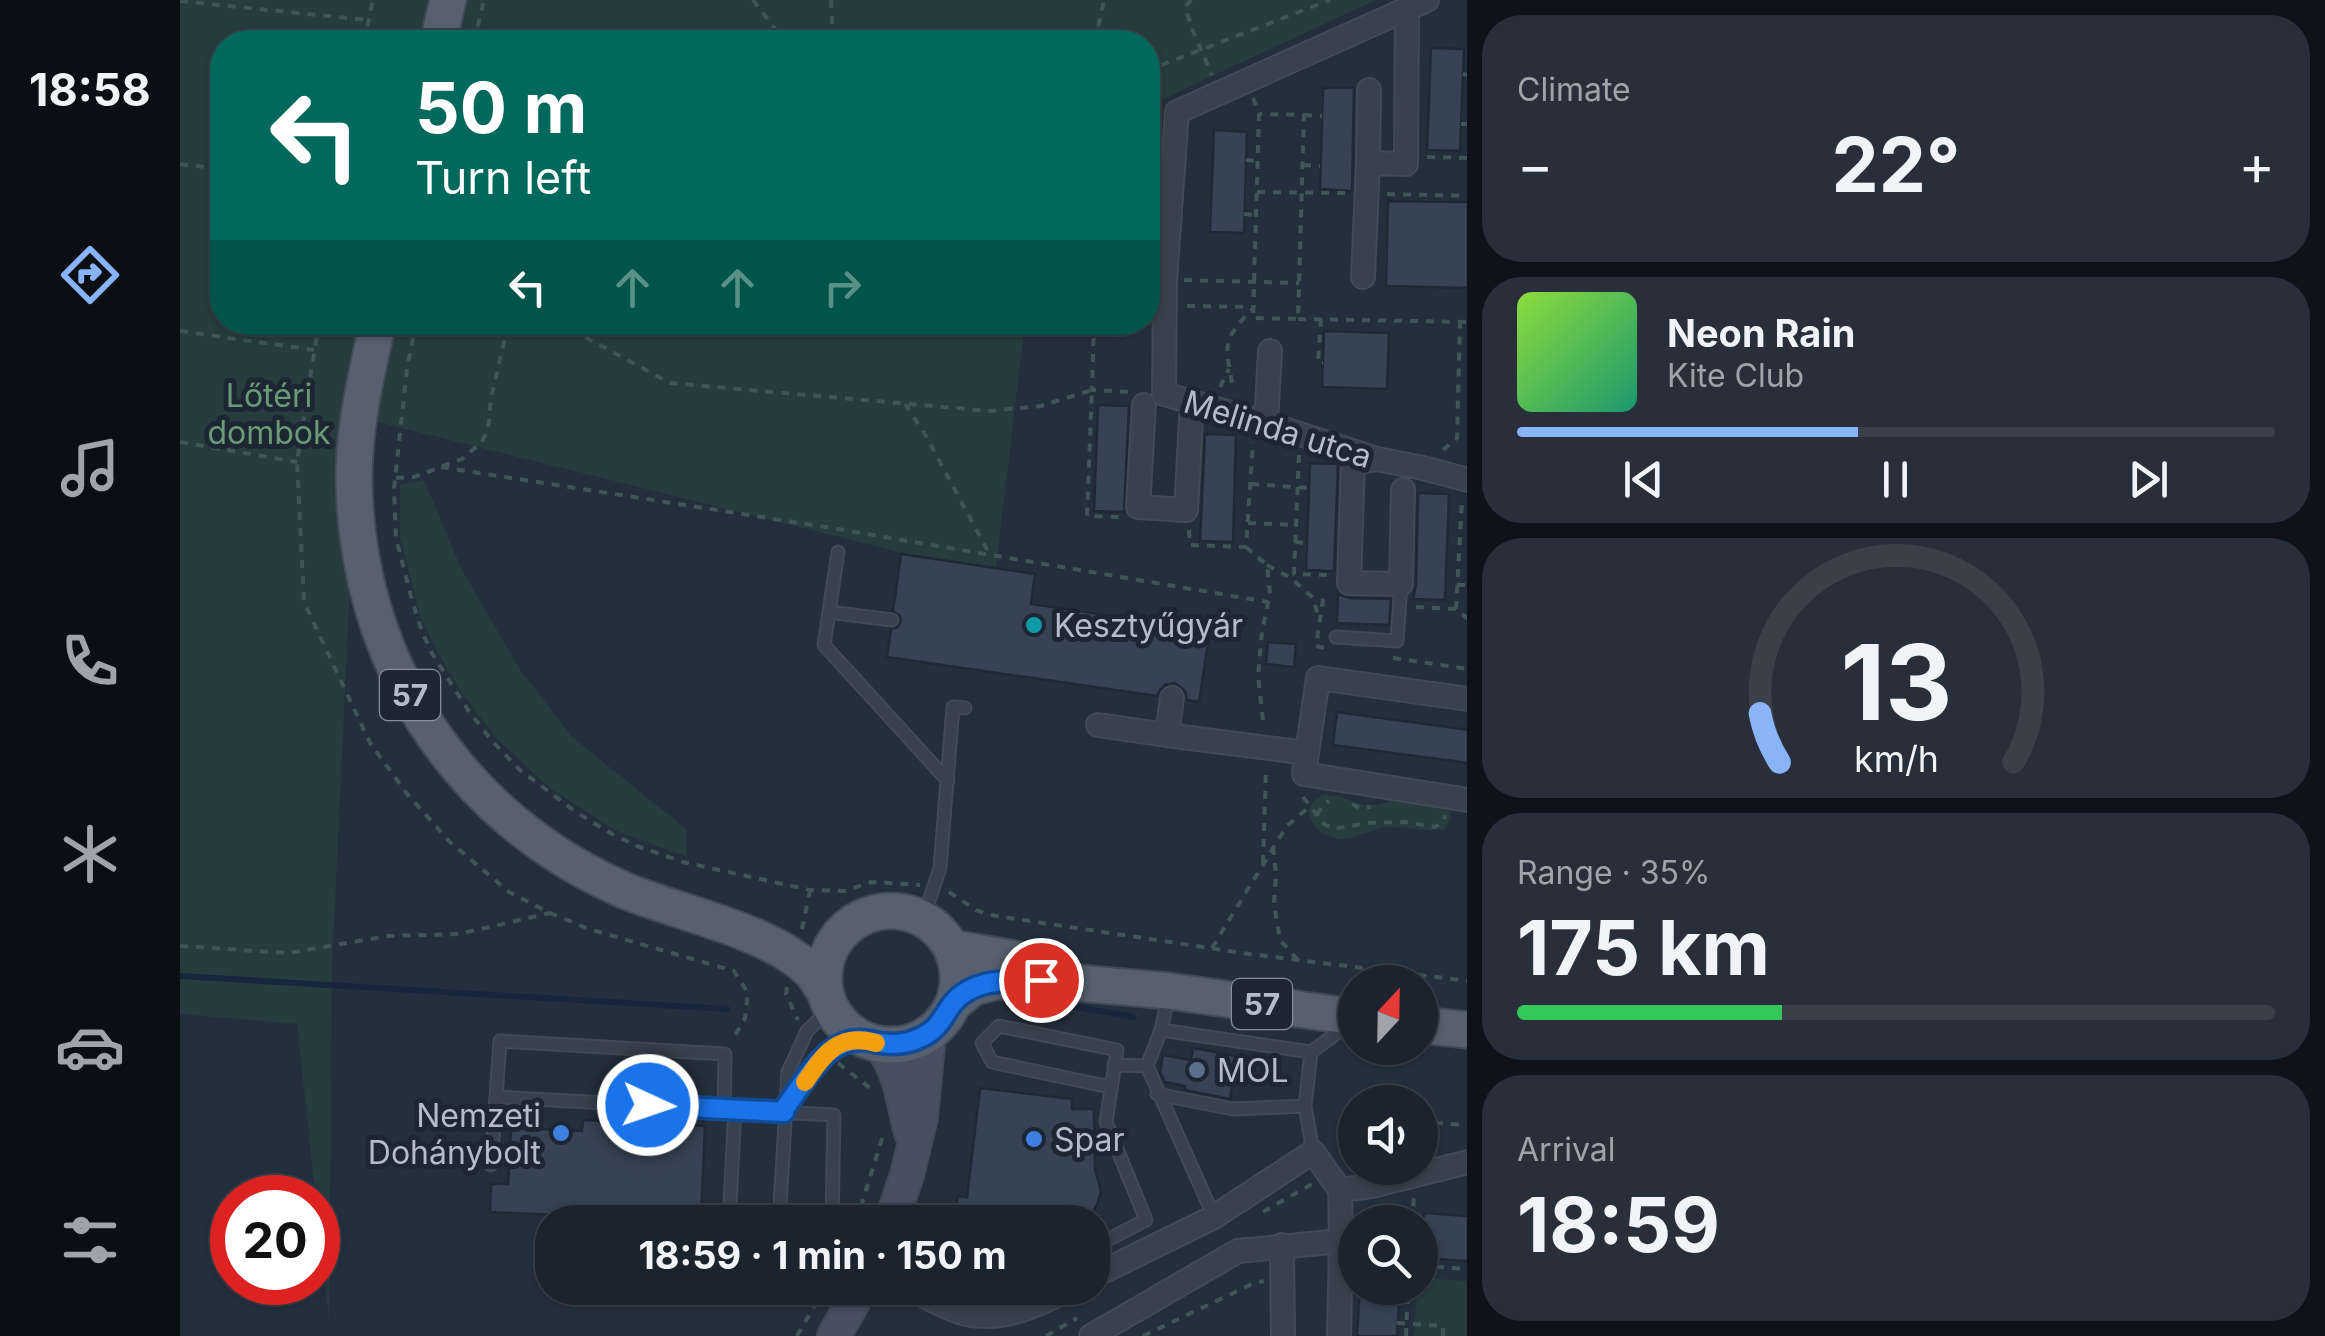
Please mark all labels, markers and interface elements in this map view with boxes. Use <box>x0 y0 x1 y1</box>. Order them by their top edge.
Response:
text: 18:58 <box>29 62 151 117</box>
text: 50 m <box>415 65 587 150</box>
icon: left <box>250 70 380 200</box>
text: Climate <box>1517 70 1631 109</box>
text: 22° <box>1832 119 1960 210</box>
text: − <box>1517 132 1553 198</box>
text: + <box>2239 132 2275 198</box>
text: Turn left <box>415 150 591 205</box>
icon: directions <box>55 240 125 310</box>
icon: left <box>500 260 555 315</box>
icon: ahead <box>605 260 660 315</box>
icon: ahead <box>710 260 765 315</box>
icon: right <box>815 260 870 315</box>
text: Neon Rain <box>1667 310 1855 356</box>
text: Kite Club <box>1667 356 1804 395</box>
park label: Lőtéri dombok <box>207 376 331 452</box>
street label: Melinda utca <box>1179 382 1377 476</box>
icon: music <box>55 433 125 503</box>
icon: previous <box>1616 452 1671 507</box>
icon: pause <box>1868 452 1923 507</box>
icon: next <box>2121 452 2176 507</box>
place label: Kesztyűgyár <box>1054 606 1243 645</box>
marker: Kesztyűgyár <box>1023 614 1045 636</box>
text: 13 <box>1840 619 1952 745</box>
icon: phone <box>55 626 125 696</box>
road number: 57 <box>380 670 440 720</box>
text: km/h <box>1854 737 1938 781</box>
icon: climate <box>55 819 125 889</box>
text: Range · 35% <box>1517 853 1710 892</box>
text: 175 km <box>1517 902 1770 993</box>
pin <box>999 938 1084 1023</box>
icon: arrive <box>1014 953 1069 1008</box>
north arrow <box>1338 965 1438 1065</box>
map controls <box>1338 965 1438 1305</box>
road number: 57 <box>1232 979 1292 1029</box>
icon: car <box>55 1012 125 1082</box>
place label: MOL <box>1217 1051 1288 1090</box>
position arrow <box>596 1053 700 1157</box>
marker: MOL <box>1186 1059 1208 1081</box>
button: sound <box>1338 1085 1438 1185</box>
place label: Nemzeti Dohánybolt <box>368 1096 541 1172</box>
place label: Spar <box>1054 1120 1124 1159</box>
marker: Nemzeti Dohánybolt <box>550 1122 572 1144</box>
marker: Spar <box>1023 1128 1045 1150</box>
text: Arrival <box>1517 1130 1615 1169</box>
speed limit sign: 20 <box>210 1175 340 1305</box>
text: 18:59 <box>1517 1179 1720 1270</box>
icon: filters <box>55 1205 125 1275</box>
button: search <box>1338 1205 1438 1305</box>
text: 18:59 · 1 min · 150 m <box>638 1232 1007 1278</box>

